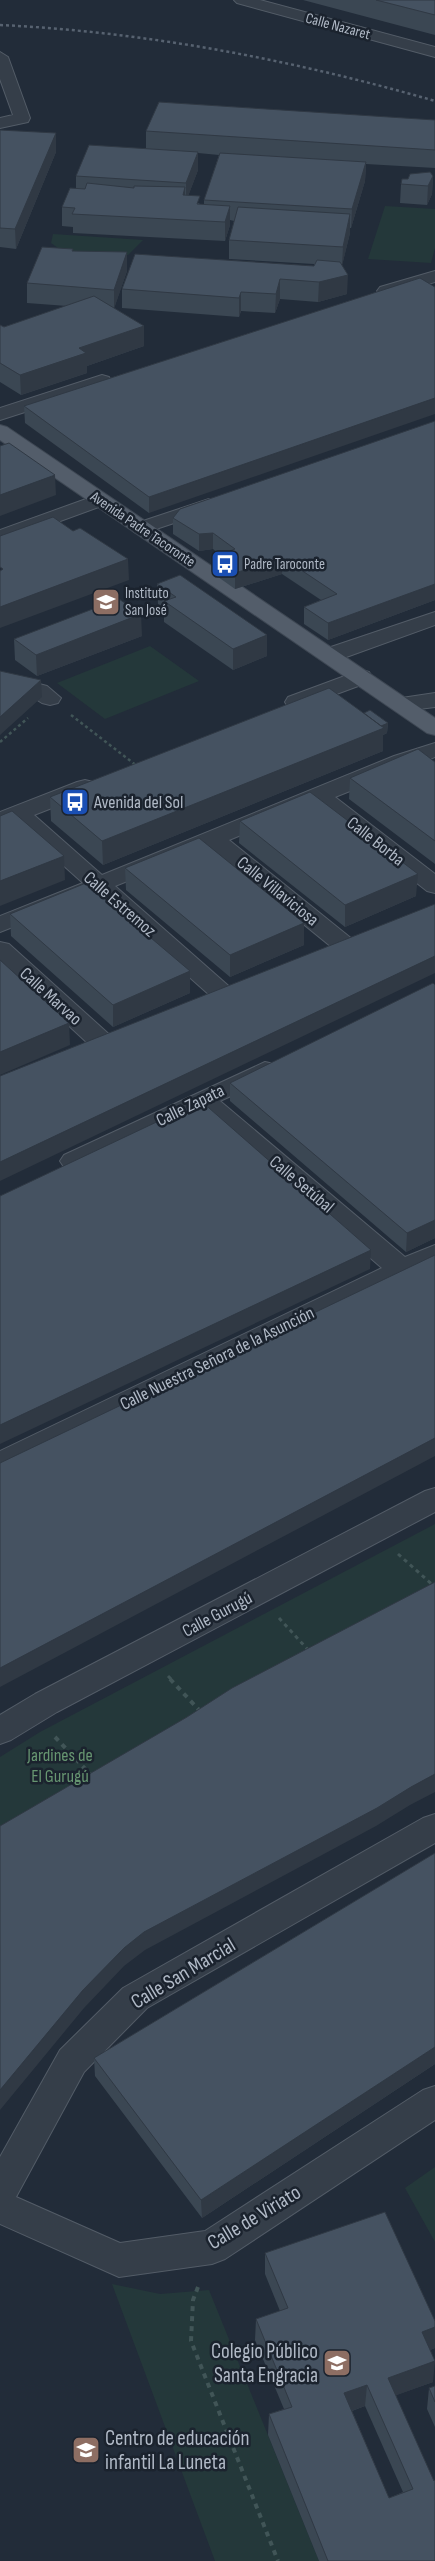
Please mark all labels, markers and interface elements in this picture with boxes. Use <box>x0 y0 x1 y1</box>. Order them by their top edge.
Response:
street label: Calle Nazaret <box>304 9 373 44</box>
street label: Avenida Padre Tacoronte <box>86 487 199 572</box>
bus stop icon: Padre Taroconte <box>210 549 240 579</box>
place label: Padre Taroconte <box>244 555 325 574</box>
place label: Instituto San José <box>125 584 169 620</box>
school or university icon: Instituto San José <box>91 587 121 617</box>
bus stop icon: Avenida del Sol <box>60 787 90 817</box>
place label: Avenida del Sol <box>93 792 183 813</box>
street label: Calle Borba <box>343 812 409 870</box>
street label: Calle Villaviciosa <box>233 852 323 931</box>
street label: Calle Estremoz <box>79 867 161 942</box>
street label: Calle Marvao <box>15 963 86 1030</box>
street label: Calle Zapata <box>153 1080 228 1131</box>
street label: Calle Setúbal <box>265 1151 338 1217</box>
street label: Calle Nuestra Señora de la Asunción <box>117 1302 318 1415</box>
street label: Calle Gurugú <box>179 1587 256 1642</box>
park label: Jardines de El Gurugú <box>26 1745 93 1787</box>
street label: Calle San Marcial <box>126 1932 240 2014</box>
street label: Calle de Viriato <box>203 2180 305 2255</box>
place label: Colegio Público Santa Engracia <box>211 2339 318 2388</box>
school or university icon: Colegio Público Santa Engracia <box>322 2348 352 2378</box>
place label: Centro de educación infantil La Luneta <box>105 2426 249 2475</box>
school or university icon: Centro de educación infantil La Luneta <box>71 2435 101 2465</box>

